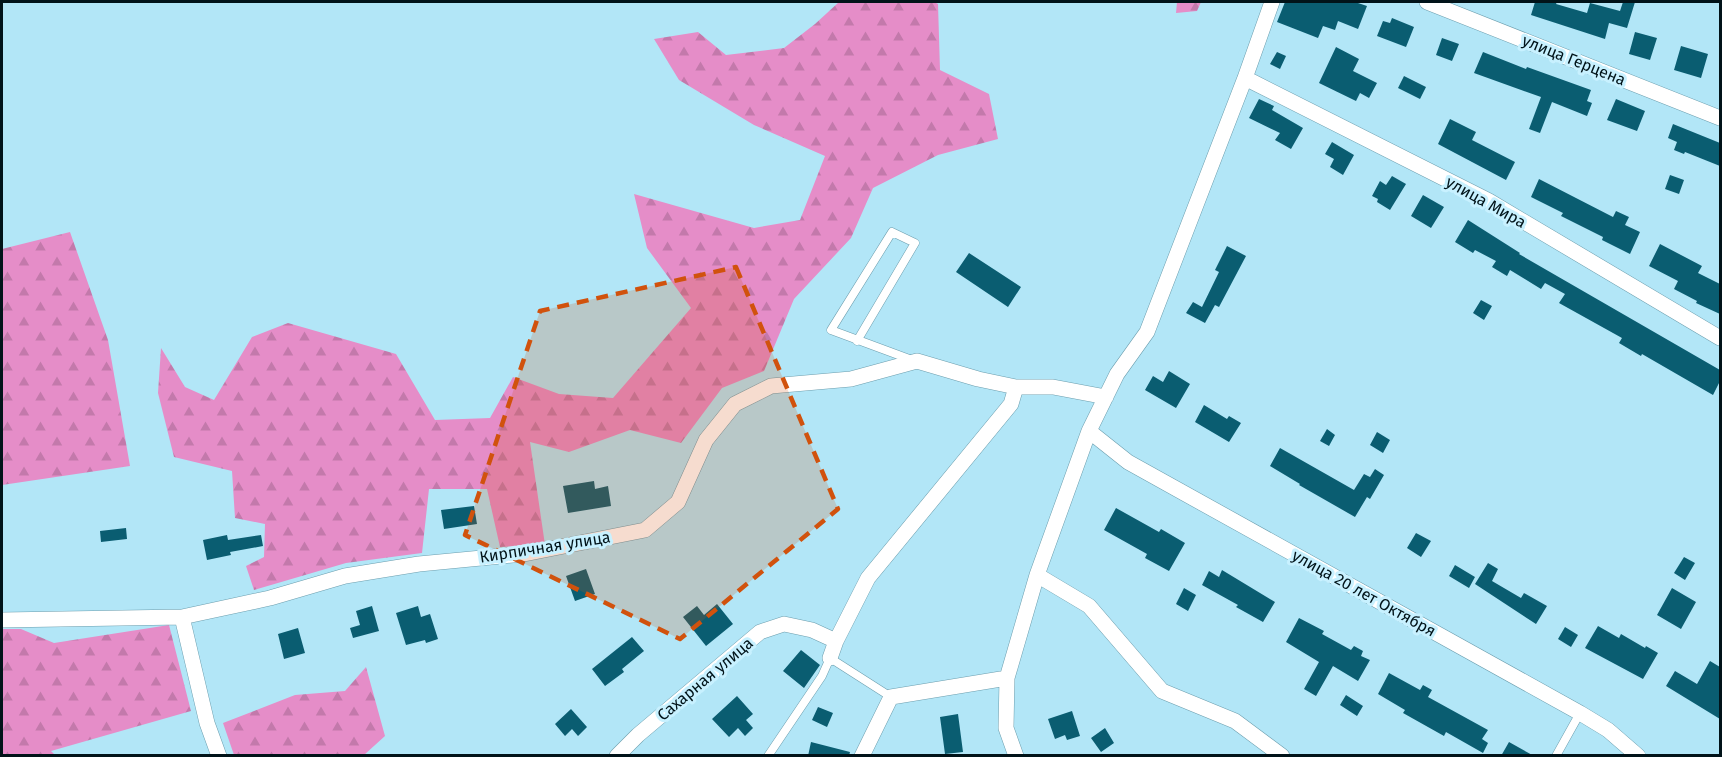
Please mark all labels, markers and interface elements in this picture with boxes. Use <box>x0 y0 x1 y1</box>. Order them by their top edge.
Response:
street label: улица Герцена <box>1520 31 1628 89</box>
street label: улица Мира <box>1443 172 1529 232</box>
street label: Кирпичная улица <box>478 527 612 567</box>
street label: улица 20 лет Октября <box>1289 546 1439 640</box>
street label: Сахарная улица <box>653 633 757 725</box>

